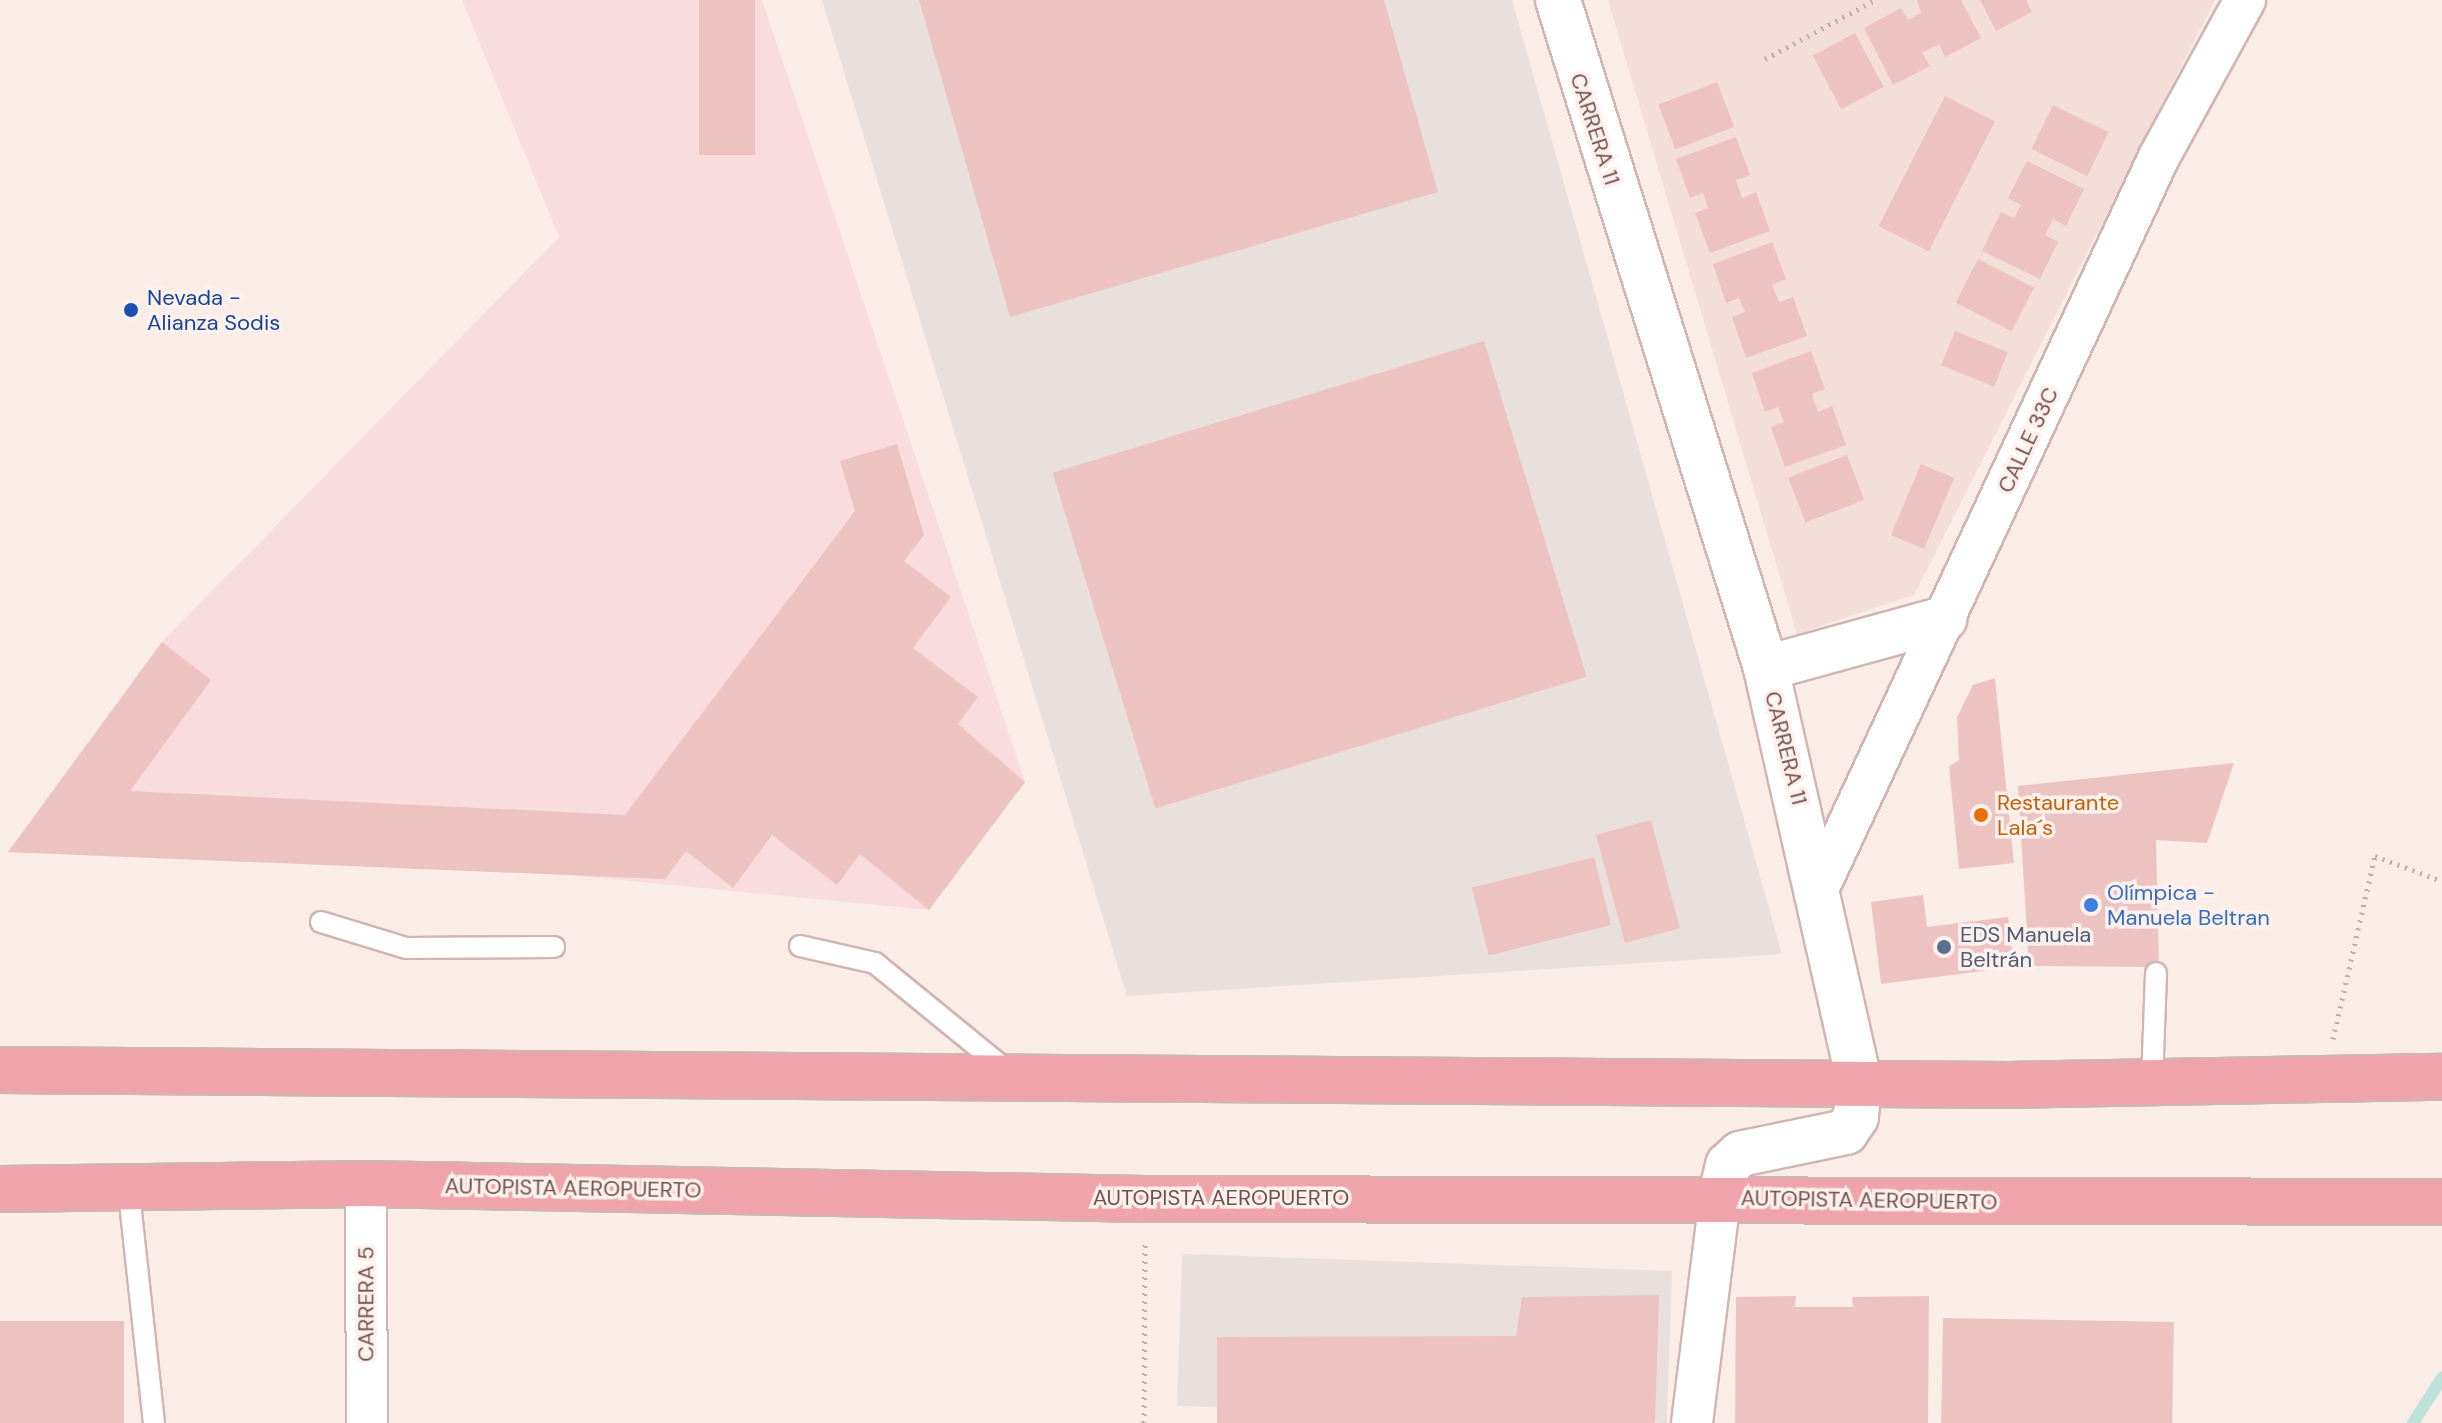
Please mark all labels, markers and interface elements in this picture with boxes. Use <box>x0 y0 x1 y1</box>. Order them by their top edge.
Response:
street label: CARRERA 11 <box>1565 70 1625 188</box>
place label: Nevada - Alianza Sodis <box>147 284 280 336</box>
marker: Nevada - Alianza Sodis <box>122 301 140 319</box>
street label: CALLE 33C <box>1992 383 2064 497</box>
street label: CARRERA 11 <box>1759 689 1813 807</box>
place label: Restaurante Lala´s <box>1997 789 2119 840</box>
marker: Restaurante Lala´s <box>1972 806 1990 824</box>
place label: Olímpica - Manuela Beltran <box>2107 879 2270 930</box>
marker: Olímpica - Manuela Beltran <box>2082 896 2100 914</box>
place label: EDS Manuela Beltrán <box>1960 921 2091 972</box>
marker: EDS Manuela Beltrán <box>1935 938 1953 956</box>
street label: AUTOPISTA AEROPUERTO <box>444 1173 702 1203</box>
street label: AUTOPISTA AEROPUERTO <box>1093 1185 1349 1211</box>
street label: AUTOPISTA AEROPUERTO <box>1740 1185 1998 1215</box>
street label: CARRERA 5 <box>353 1246 379 1362</box>

